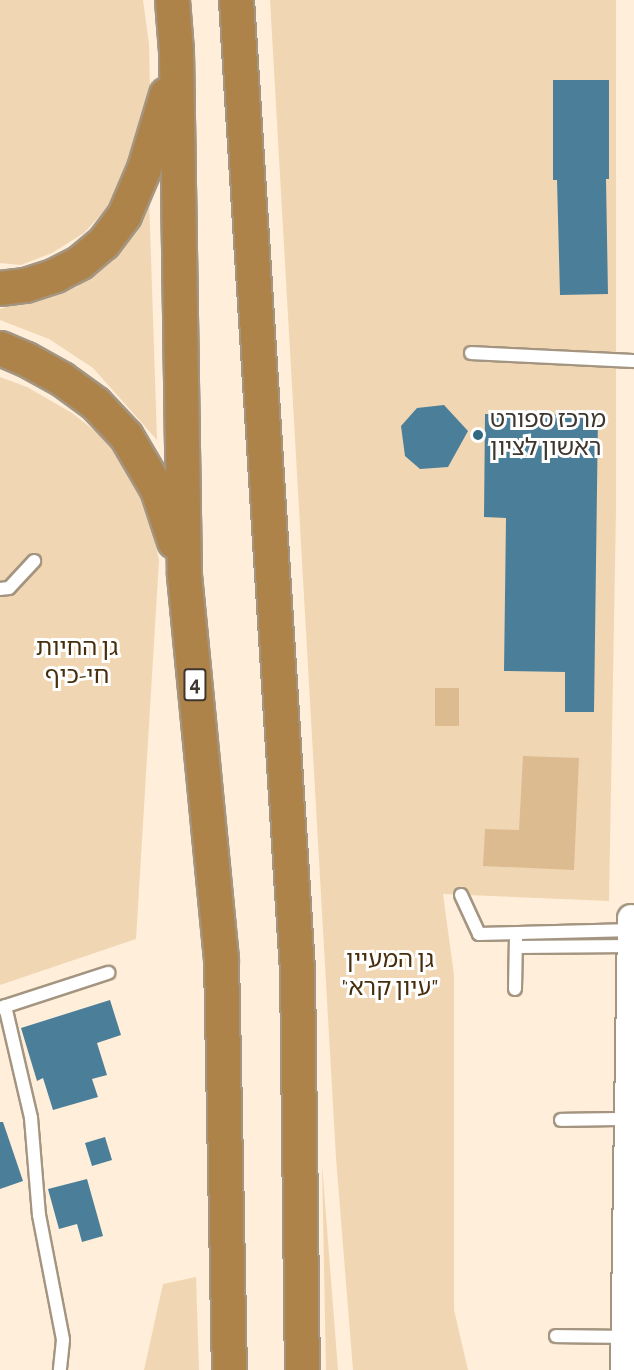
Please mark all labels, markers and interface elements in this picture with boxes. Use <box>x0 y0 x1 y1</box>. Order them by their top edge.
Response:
place label: מרכז ספורט ראשון לציון <box>490 407 606 463</box>
marker: מרכז ספורט ראשון לציון <box>471 428 485 442</box>
park label: גן החיות חי-כיף <box>36 635 118 691</box>
road number: 4 <box>183 666 207 704</box>
park label: גן המעיין "עיון קרא" <box>342 947 438 1003</box>

